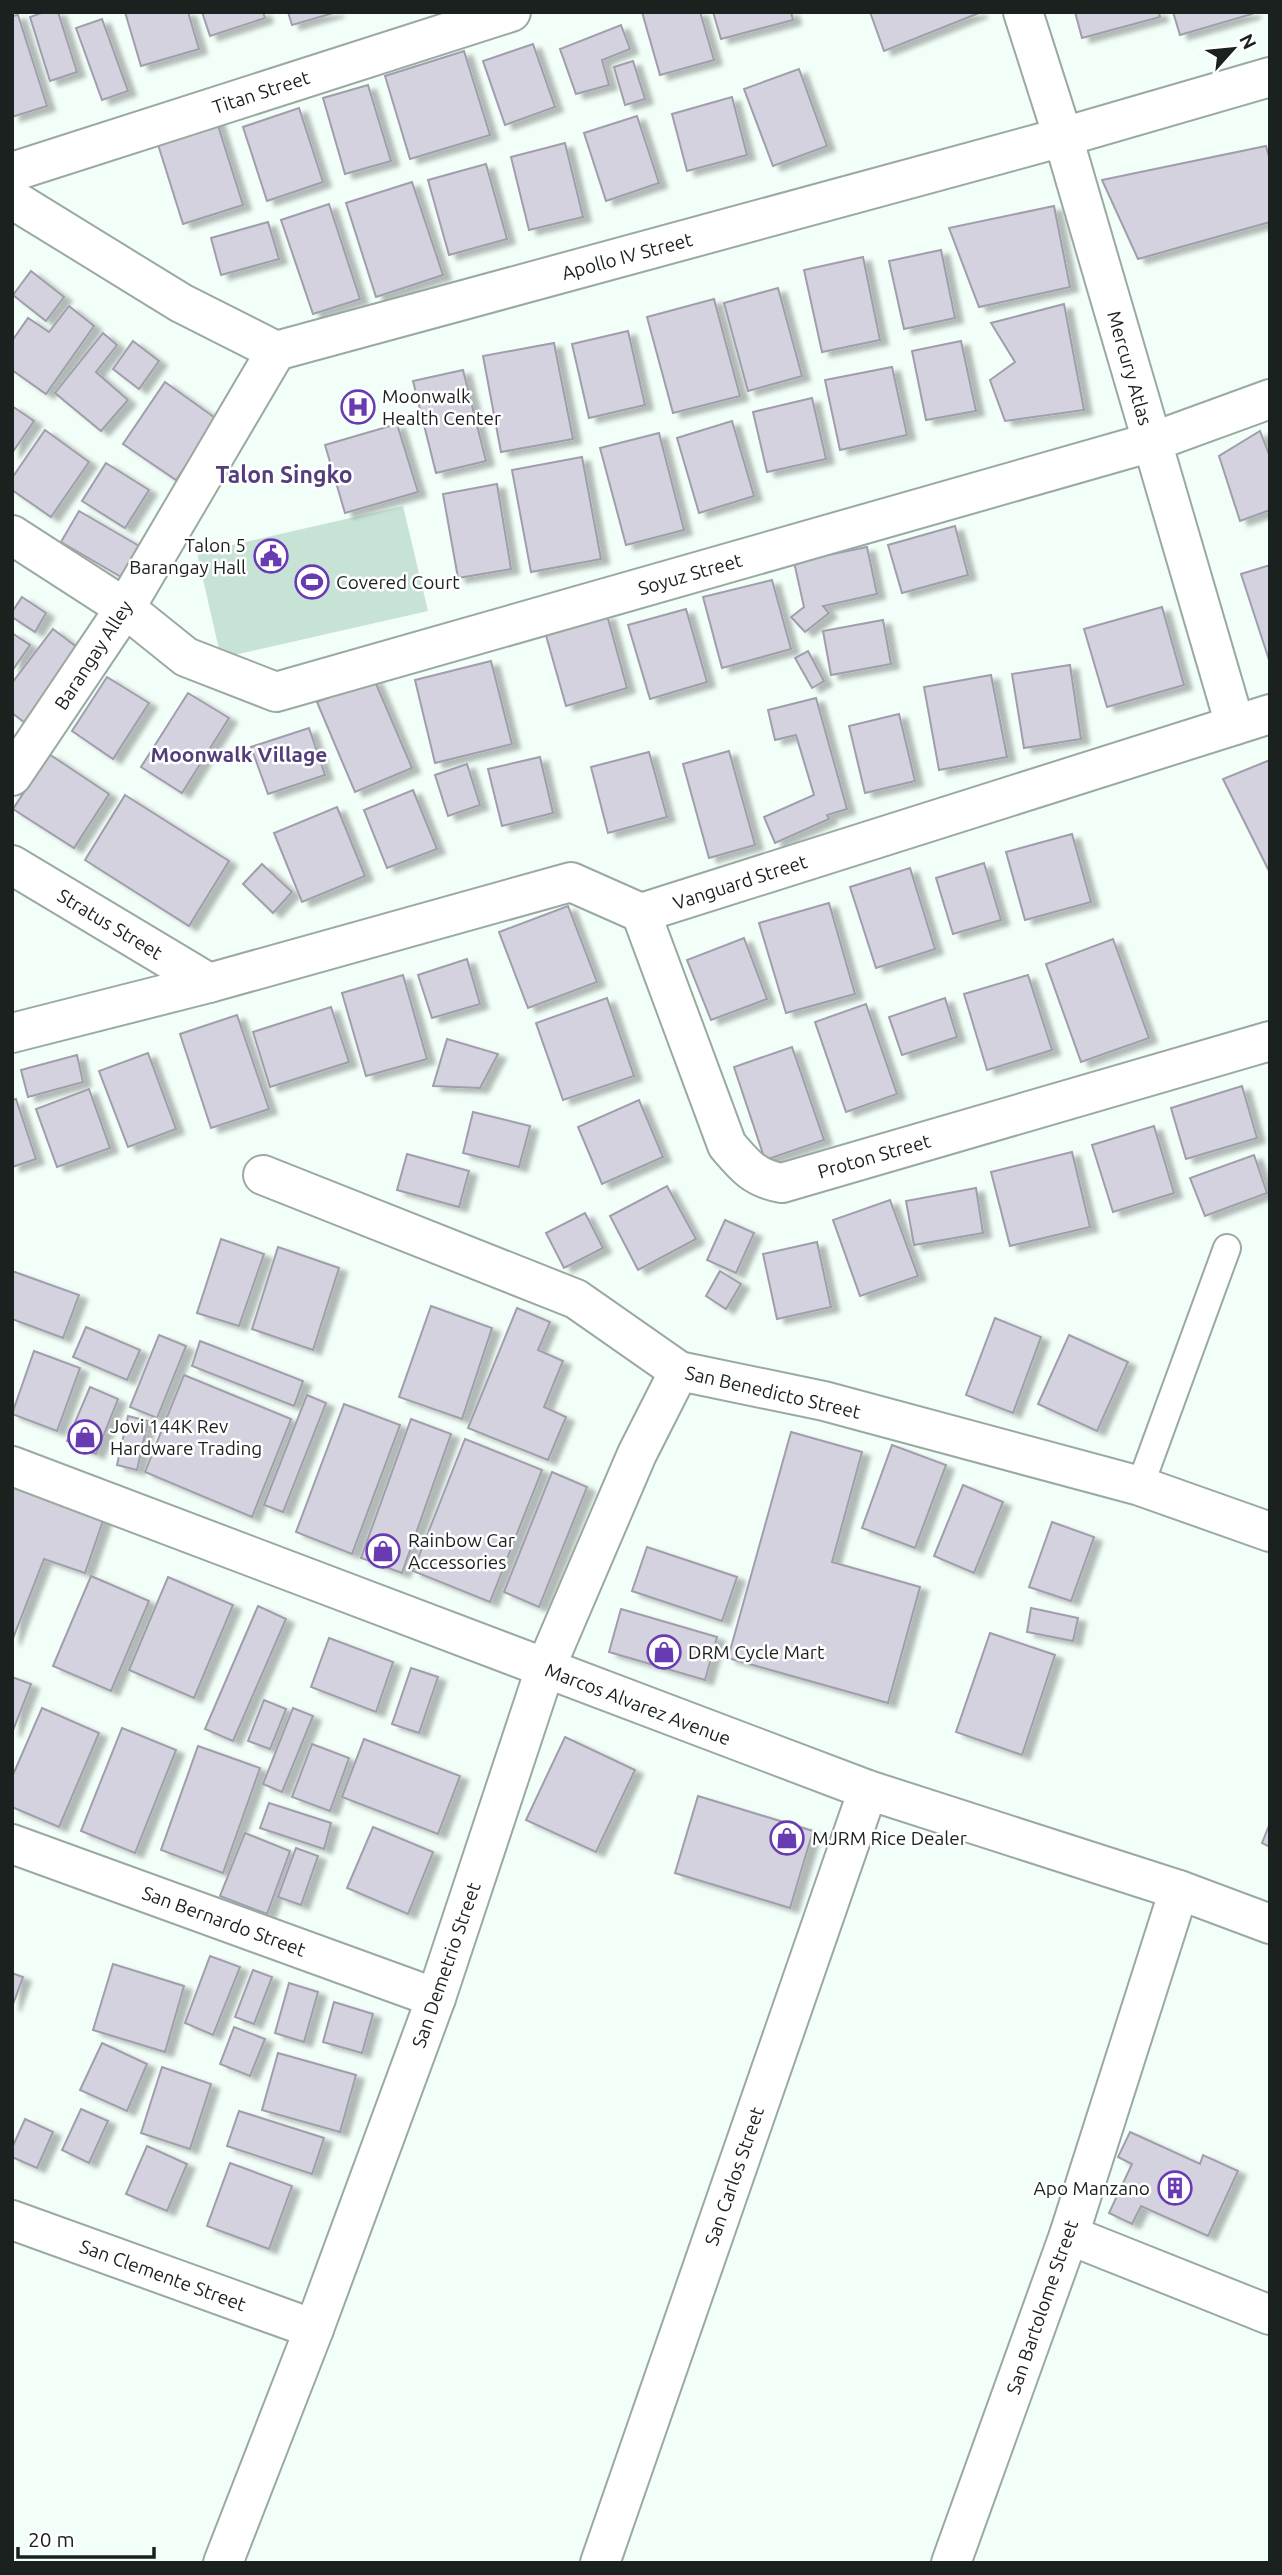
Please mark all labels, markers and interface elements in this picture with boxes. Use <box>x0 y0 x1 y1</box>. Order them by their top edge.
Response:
north arrow <box>1198 14 1268 84</box>
text: N <box>1235 30 1261 53</box>
street label: Titan Street <box>210 66 313 118</box>
street label: Apollo IV Street <box>559 228 695 284</box>
street label: Mercury Atlas <box>1103 308 1157 428</box>
place label: Moonwalk Health Center <box>382 385 501 429</box>
hospital icon: Moonwalk Health Center <box>339 388 377 426</box>
district label: Talon Singko <box>216 462 352 487</box>
place label: Talon 5 Barangay Hall <box>129 534 246 578</box>
public building icon: Talon 5 Barangay Hall <box>252 537 290 575</box>
street label: Soyuz Street <box>635 549 745 599</box>
sports icon: Covered Court <box>293 563 331 601</box>
place label: Covered Court <box>336 571 460 593</box>
street label: Barangay Alley <box>50 596 136 714</box>
district label: Moonwalk Village <box>151 742 327 766</box>
street label: Vanguard Street <box>670 850 810 914</box>
street label: Stratus Street <box>54 884 167 964</box>
street label: Proton Street <box>815 1129 934 1183</box>
street label: San Benedicto Street <box>683 1361 863 1423</box>
place label: Jovi 144K Rev Hardware Trading <box>110 1415 262 1459</box>
shop icon: Jovi 144K Rev Hardware Trading <box>66 1418 104 1456</box>
place label: Rainbow Car Accessories <box>408 1529 515 1573</box>
shop icon: Rainbow Car Accessories <box>364 1532 402 1570</box>
shop icon: DRM Cycle Mart <box>645 1633 683 1671</box>
place label: DRM Cycle Mart <box>688 1641 825 1663</box>
street label: Marcos Alvarez Avenue <box>542 1658 734 1750</box>
shop icon: MJRM Rice Dealer <box>768 1819 806 1857</box>
place label: MJRM Rice Dealer <box>812 1827 967 1849</box>
street label: San Demetrio Street <box>407 1879 485 2051</box>
street label: San Bernardo Street <box>139 1881 309 1961</box>
street label: San Carlos Street <box>700 2103 768 2248</box>
building icon: Apo Manzano <box>1156 2169 1194 2207</box>
place label: Apo Manzano <box>1034 2177 1150 2199</box>
street label: San Bartolome Street <box>1002 2216 1082 2397</box>
street label: San Clemente Street <box>77 2235 250 2315</box>
scale bar <box>18 2516 154 2560</box>
text: 20 m <box>28 2527 75 2551</box>

